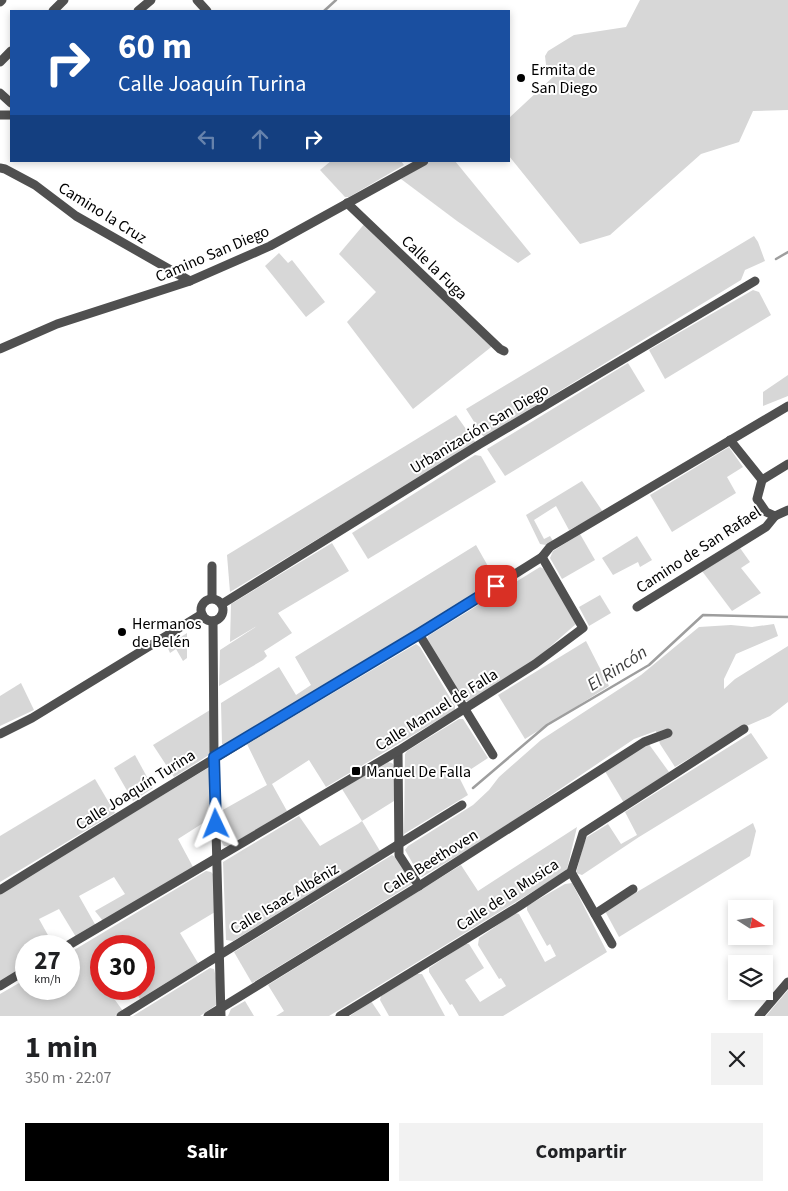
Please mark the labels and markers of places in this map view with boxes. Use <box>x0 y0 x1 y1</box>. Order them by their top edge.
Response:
place label: Ermita de San Diego <box>531 59 598 99</box>
marker: Ermita de San Diego <box>515 72 527 84</box>
pin <box>475 565 517 607</box>
place label: Hermanos de Belén <box>132 613 202 653</box>
marker: Hermanos de Belén <box>116 626 128 638</box>
place label: Manuel De Falla <box>366 761 471 783</box>
marker: Manuel De Falla <box>350 765 362 777</box>

